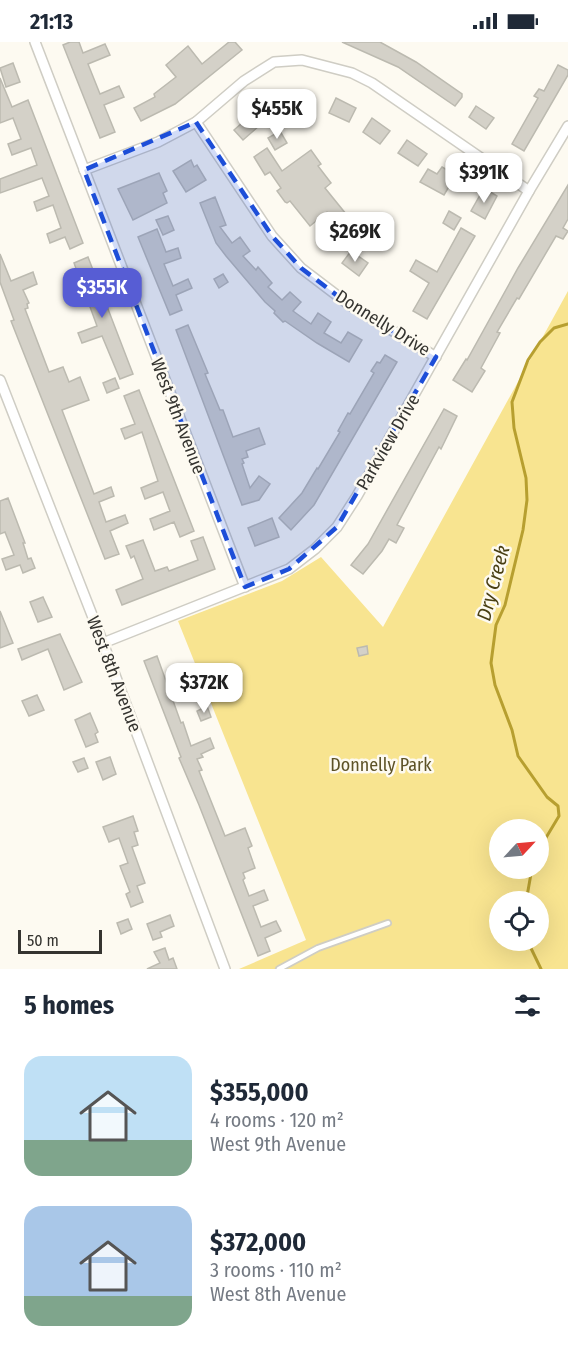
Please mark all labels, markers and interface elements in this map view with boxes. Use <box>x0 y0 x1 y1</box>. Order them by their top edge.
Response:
text: 21:13 <box>30 8 73 35</box>
pin: $455K <box>235 89 319 140</box>
text: $455K <box>251 96 303 120</box>
pin: $391K <box>442 153 526 204</box>
text: $391K <box>459 160 509 184</box>
pin: $269K <box>313 212 397 263</box>
text: $269K <box>329 219 381 243</box>
pin: $355K <box>60 268 144 319</box>
text: $355K <box>77 275 127 299</box>
street label: Donnelly Drive <box>332 285 434 361</box>
street label: West 9th Avenue <box>146 355 210 477</box>
street label: Parkview Drive <box>352 390 424 494</box>
water label: Dry Creek <box>471 543 515 623</box>
street label: West 8th Avenue <box>82 613 146 735</box>
pin: $372K <box>162 663 246 714</box>
text: $372K <box>180 670 228 694</box>
park label: Donnelly Park <box>330 754 432 776</box>
north arrow <box>489 819 549 879</box>
map controls <box>489 819 549 951</box>
button: locate <box>489 891 549 951</box>
scale bar <box>18 927 102 954</box>
text: 50 m <box>27 931 59 950</box>
icon: filters <box>511 989 544 1022</box>
text: 5 homes <box>24 990 114 1021</box>
text: $355,000 <box>210 1077 309 1108</box>
icon: home <box>72 1080 144 1152</box>
text: 4 rooms · 120 m² <box>210 1108 344 1132</box>
text: West 9th Avenue <box>210 1132 346 1156</box>
text: $372,000 <box>210 1227 306 1258</box>
icon: home <box>72 1230 144 1302</box>
text: 3 rooms · 110 m² <box>210 1258 342 1282</box>
text: West 8th Avenue <box>210 1282 346 1306</box>

